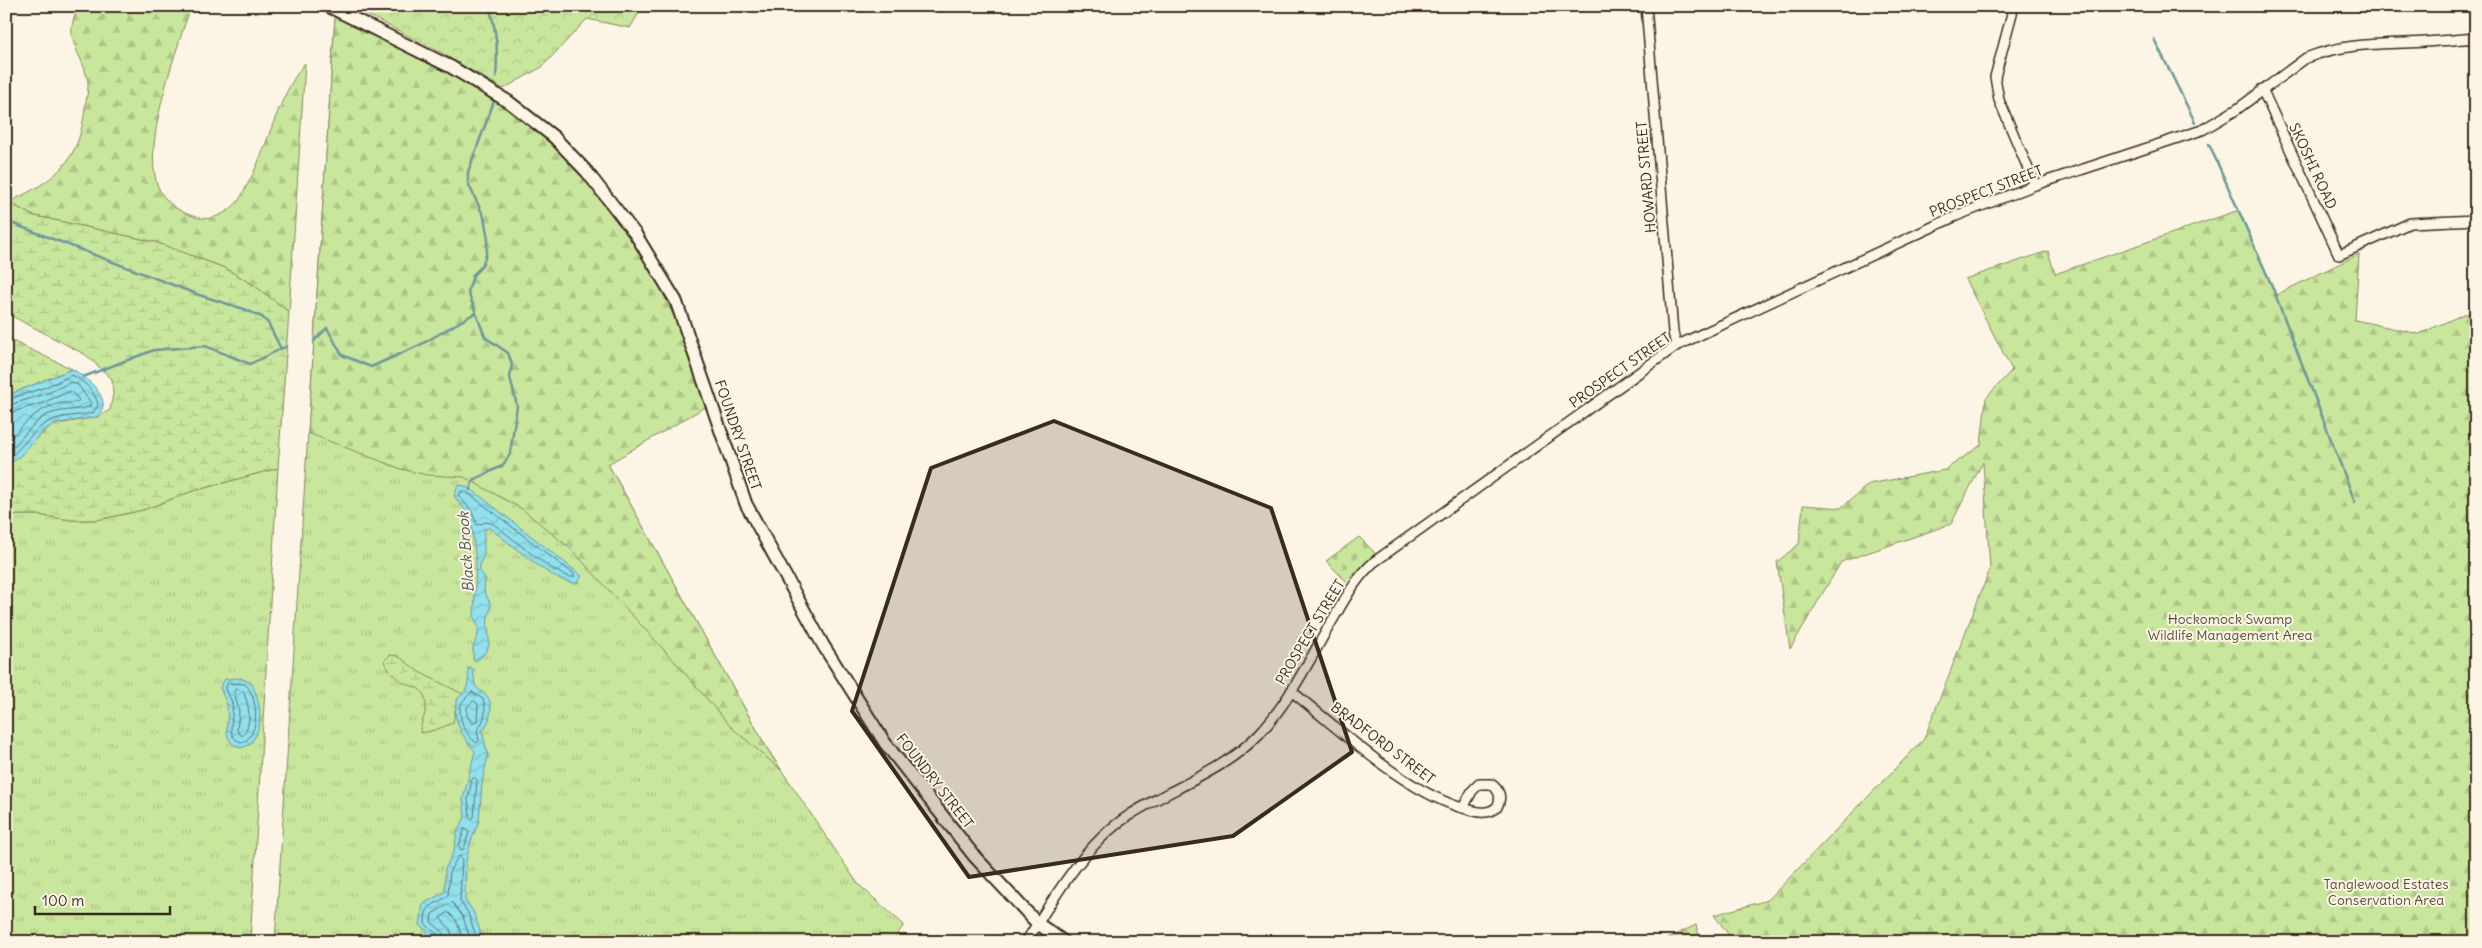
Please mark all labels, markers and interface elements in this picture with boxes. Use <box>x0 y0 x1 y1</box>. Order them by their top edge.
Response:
street label: HOWARD STREET <box>1632 120 1660 234</box>
street label: SKOSHI ROAD <box>2285 120 2341 212</box>
street label: PROSPECT STREET <box>1927 161 2045 221</box>
street label: PROSPECT STREET <box>1566 328 1674 412</box>
street label: FOUNDRY STREET <box>711 377 765 493</box>
water label: Black Brook <box>453 510 478 593</box>
street label: PROSPECT STREET <box>1271 576 1349 688</box>
park label: Hockomock Swamp Wildlife Management Area <box>2148 610 2312 644</box>
street label: BRADFORD STREET <box>1327 698 1439 788</box>
street label: FOUNDRY STREET <box>892 730 978 832</box>
park label: Tanglewood Estates Conservation Area <box>2323 875 2449 909</box>
scale bar <box>35 883 170 915</box>
text: 100 m <box>42 891 84 910</box>

